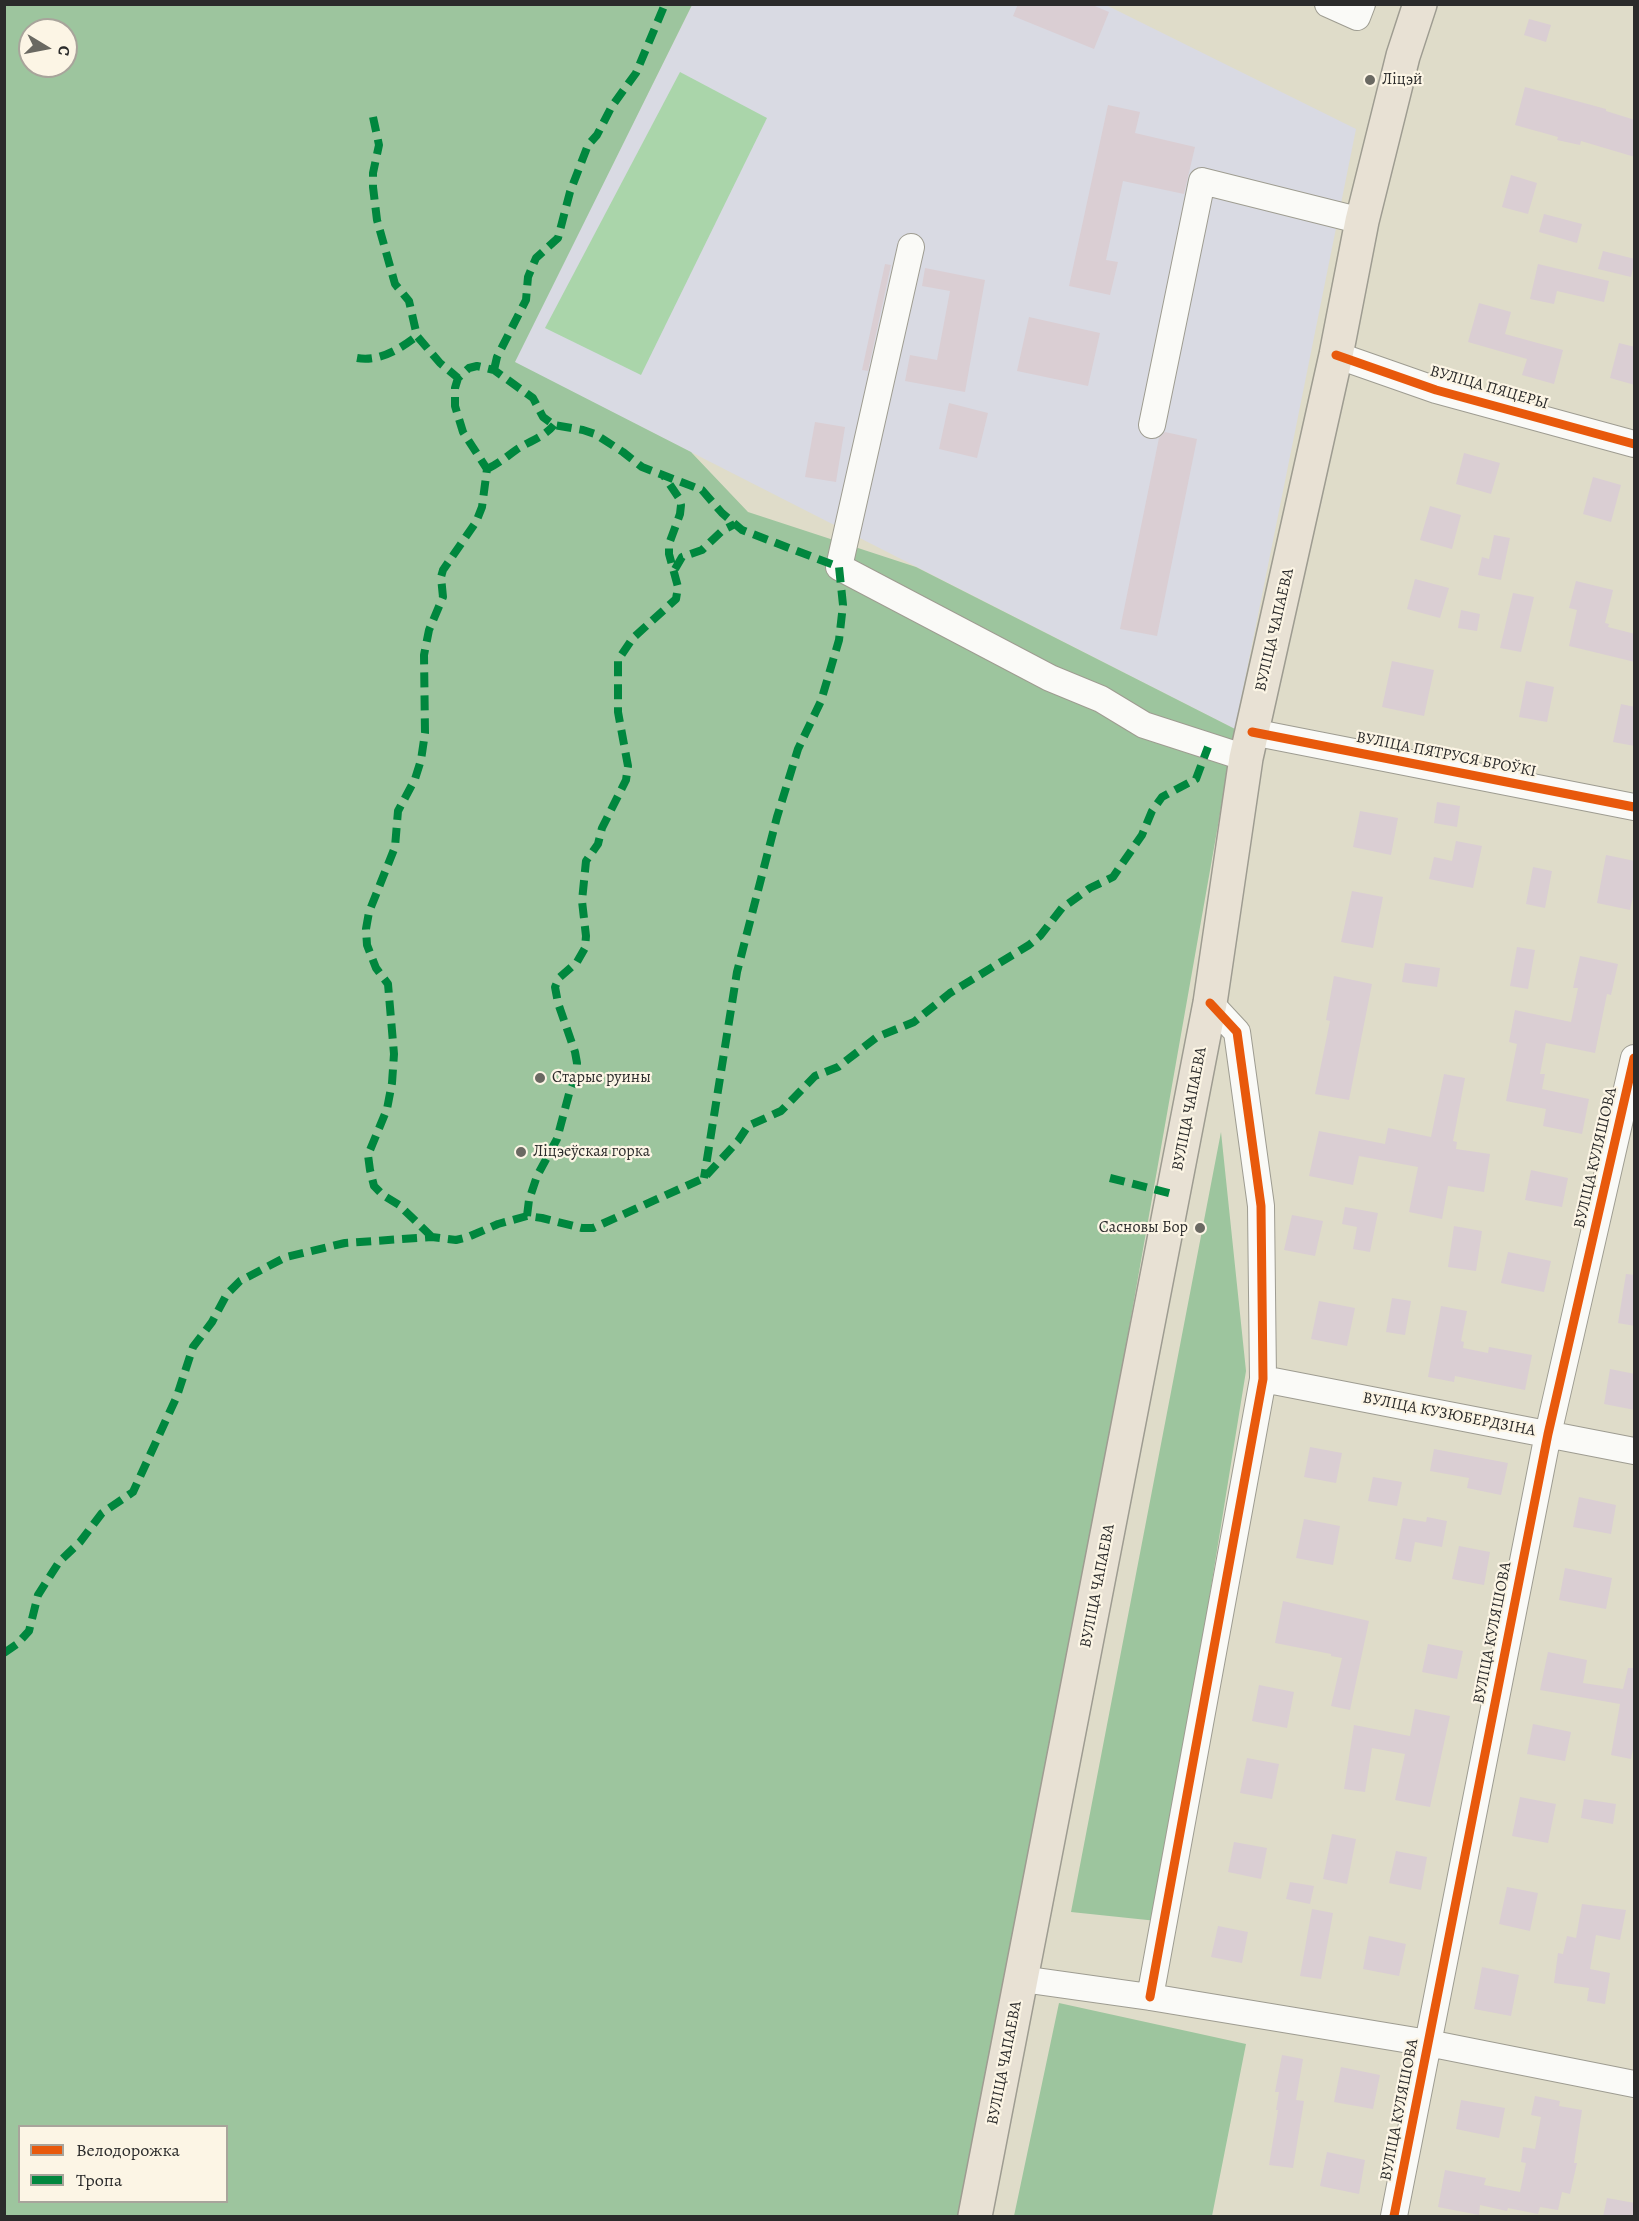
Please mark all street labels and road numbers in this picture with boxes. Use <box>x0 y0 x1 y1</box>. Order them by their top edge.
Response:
street label: ВУЛІЦА ПЯЦЕРЫ <box>1427 362 1551 414</box>
street label: ВУЛІЦА ЧАПАЕВА <box>1251 567 1299 693</box>
street label: ВУЛІЦА ПЯТРУСЯ БРОЎКІ <box>1354 728 1538 782</box>
street label: ВУЛІЦА ЧАПАЕВА <box>1169 1045 1211 1173</box>
street label: ВУЛІЦА КУЛЯШОВА <box>1570 1086 1622 1230</box>
street label: ВУЛІЦА КУЗЮБЕРДЗІНА <box>1361 1389 1537 1441</box>
street label: ВУЛІЦА ЧАПАЕВА <box>1077 1522 1119 1650</box>
street label: ВУЛІЦА КУЛЯШОВА <box>1470 1560 1516 1706</box>
street label: ВУЛІЦА ЧАПАЕВА <box>984 1999 1026 2127</box>
street label: ВУЛІЦА КУЛЯШОВА <box>1377 2037 1423 2183</box>

